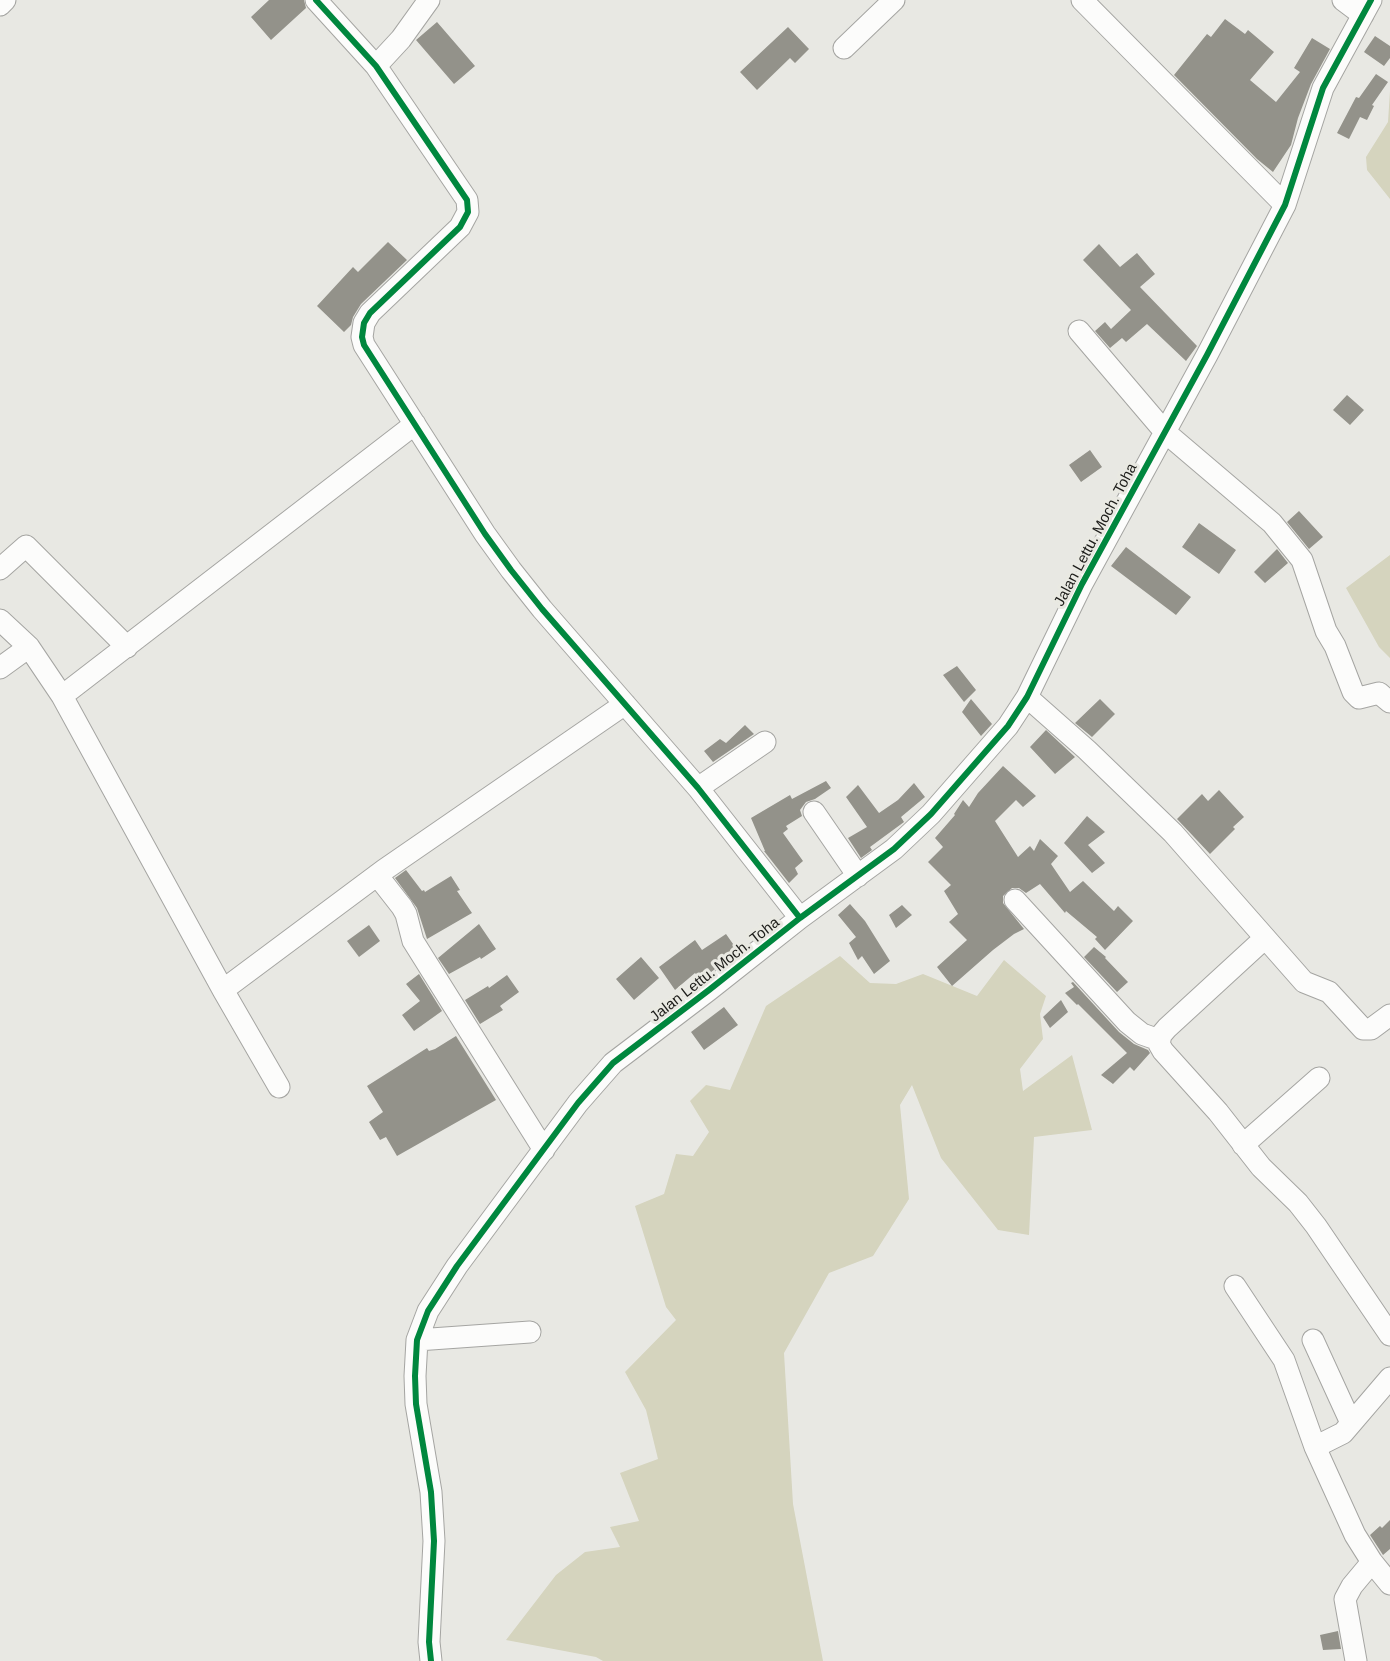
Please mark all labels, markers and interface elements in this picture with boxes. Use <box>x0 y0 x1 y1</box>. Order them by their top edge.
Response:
street label: Jalan Lettu. Moch. Toha <box>1051 460 1141 610</box>
street label: Jalan Lettu. Moch. Toha <box>647 914 783 1026</box>

